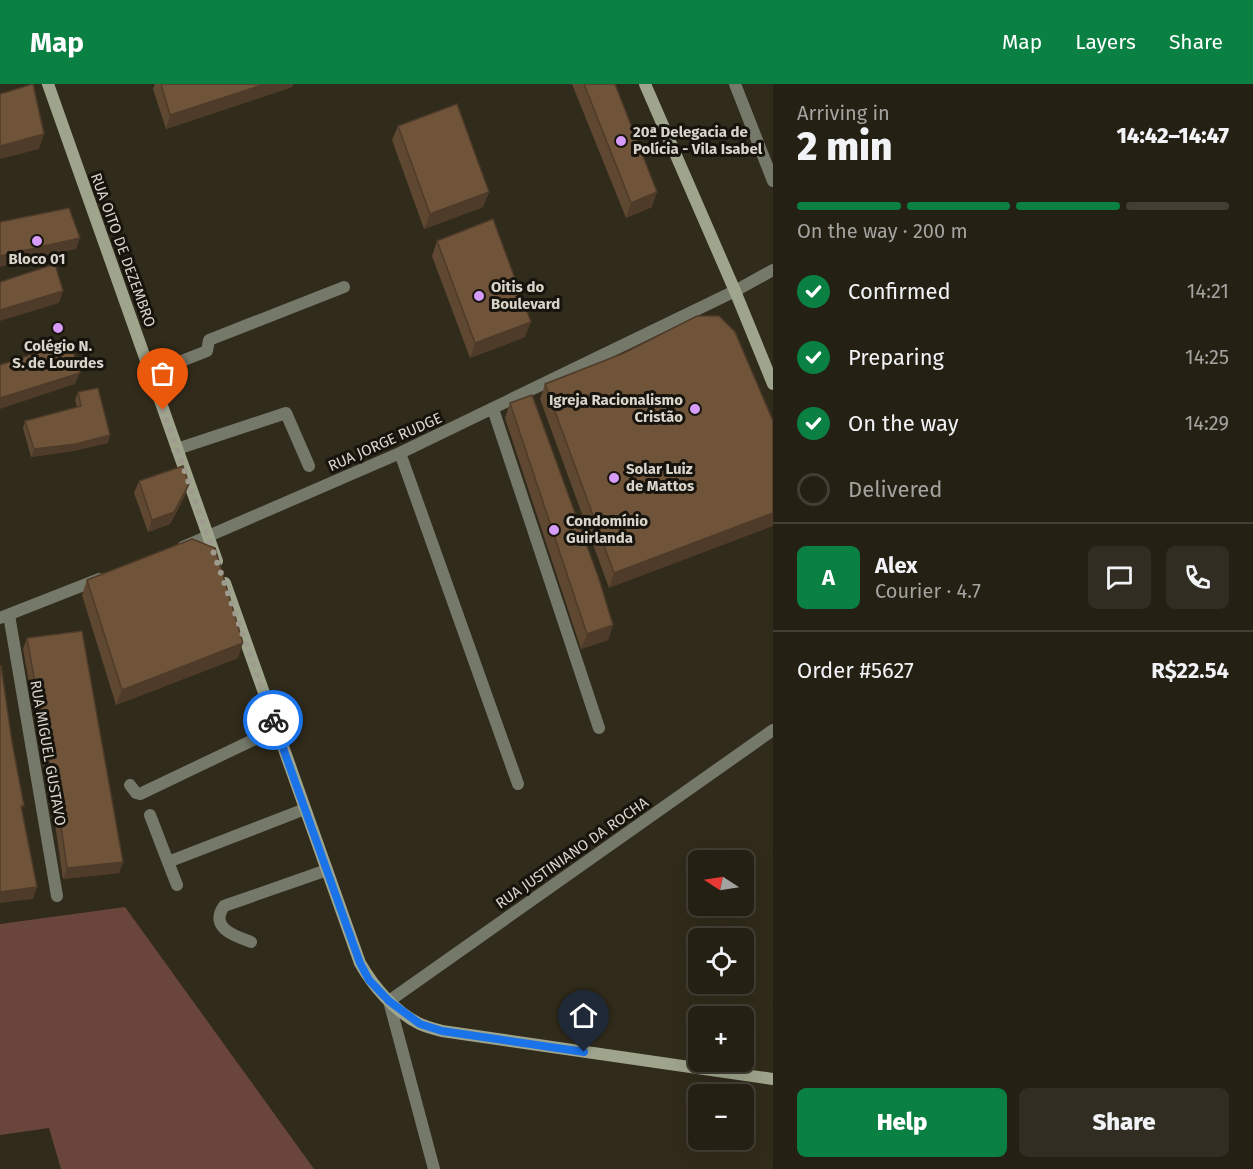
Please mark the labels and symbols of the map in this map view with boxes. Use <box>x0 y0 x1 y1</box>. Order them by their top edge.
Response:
place label: 20ª Delegacia de Polícia - Vila Isabel <box>633 123 763 158</box>
marker: 20ª Delegacia de Polícia - Vila Isabel <box>614 134 628 148</box>
street label: RUA OITO DE DEZEMBRO <box>87 170 159 330</box>
marker: Bloco 01 <box>30 234 44 248</box>
place label: Bloco 01 <box>8 250 66 268</box>
place label: Oitis do Boulevard <box>491 278 560 313</box>
marker: Oitis do Boulevard <box>472 289 486 303</box>
marker: Colégio N. S. de Lourdes <box>51 321 65 335</box>
place label: Colégio N. S. de Lourdes <box>12 337 104 372</box>
pin <box>137 348 188 410</box>
place label: Igreja Racionalismo Cristão <box>549 391 683 426</box>
marker: Igreja Racionalismo Cristão <box>688 402 702 416</box>
street label: RUA JORGE RUDGE <box>325 409 445 475</box>
place label: Solar Luiz de Mattos <box>626 460 694 495</box>
marker: Solar Luiz de Mattos <box>607 471 621 485</box>
place label: Condomínio Guirlanda <box>566 512 648 547</box>
marker: Condomínio Guirlanda <box>547 523 561 537</box>
street label: RUA MIGUEL GUSTAVO <box>26 679 70 827</box>
courier <box>243 690 303 750</box>
street label: RUA JUSTINIANO DA ROCHA <box>492 793 652 913</box>
north arrow <box>688 850 754 916</box>
pin <box>558 990 609 1052</box>

